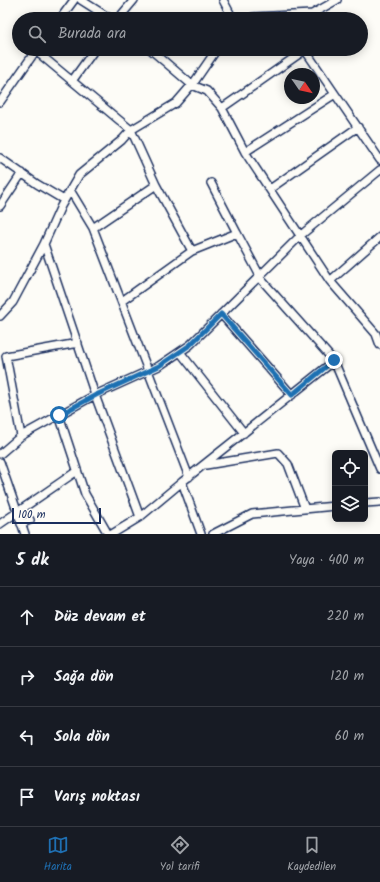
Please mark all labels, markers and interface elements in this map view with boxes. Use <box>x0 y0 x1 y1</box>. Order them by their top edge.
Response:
search box <box>12 12 368 56</box>
text: Burada ara <box>58 22 126 46</box>
icon: search <box>26 23 48 45</box>
north arrow <box>284 68 320 104</box>
route end <box>325 351 343 369</box>
route start <box>50 406 68 424</box>
map controls <box>332 450 368 522</box>
button: locate <box>332 450 368 486</box>
button: layers <box>332 486 368 522</box>
scale bar <box>12 506 101 525</box>
text: 100 m <box>18 506 46 524</box>
text: 5 dk <box>16 547 49 574</box>
text: Yaya · 400 m <box>289 550 364 571</box>
text: Düz devam et <box>54 605 146 629</box>
icon: ahead <box>16 606 38 628</box>
text: 220 m <box>327 606 364 627</box>
text: Sağa dön <box>54 665 114 689</box>
icon: right <box>16 666 38 688</box>
text: 120 m <box>330 666 364 687</box>
text: Sola dön <box>54 725 110 749</box>
icon: left <box>16 726 38 748</box>
text: 60 m <box>335 726 364 747</box>
text: Varış noktası <box>54 785 140 809</box>
icon: arrive <box>16 786 38 808</box>
tab: Harita <box>44 834 72 876</box>
tab: Yol tarifi <box>160 834 200 876</box>
tab: Kaydedilen <box>287 834 336 876</box>

